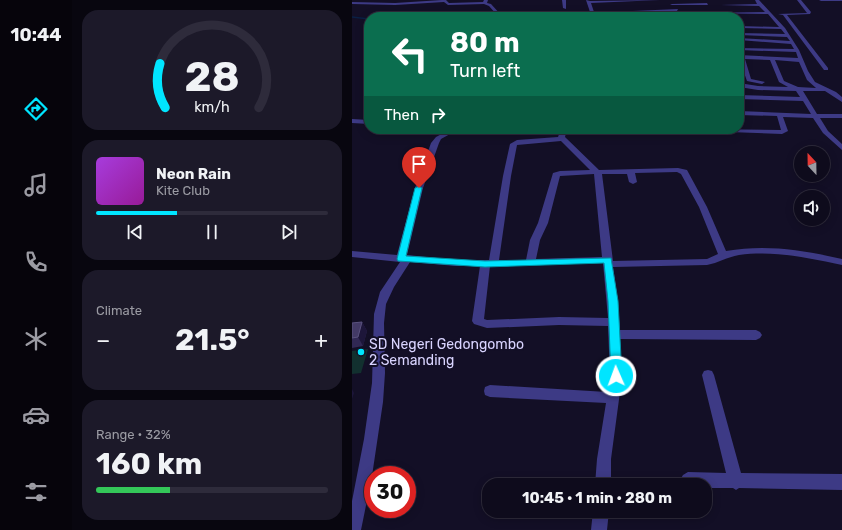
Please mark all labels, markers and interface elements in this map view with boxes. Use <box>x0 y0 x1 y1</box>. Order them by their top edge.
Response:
text: 10:44 <box>10 24 62 46</box>
text: 80 m <box>450 26 520 59</box>
icon: left <box>384 28 436 80</box>
text: 28 <box>184 52 240 101</box>
text: Turn left <box>450 60 520 82</box>
icon: directions <box>22 95 50 123</box>
text: km/h <box>194 99 230 116</box>
icon: right <box>427 104 449 126</box>
text: Then <box>384 106 419 124</box>
north arrow <box>794 146 830 182</box>
map controls <box>794 146 830 226</box>
pin <box>402 147 436 188</box>
icon: arrive <box>408 153 430 175</box>
text: Neon Rain <box>156 165 231 183</box>
icon: music <box>22 171 50 199</box>
text: Kite Club <box>156 183 210 198</box>
button: sound <box>794 190 830 226</box>
icon: previous <box>124 221 146 243</box>
icon: pause <box>201 221 223 243</box>
icon: next <box>278 221 300 243</box>
icon: phone <box>22 248 50 276</box>
text: Climate <box>96 303 142 318</box>
text: 21.5° <box>175 322 250 358</box>
icon: climate <box>22 325 50 353</box>
text: − <box>96 327 110 354</box>
text: + <box>314 327 328 354</box>
place label: SD Negeri Gedongombo 2 Semanding <box>369 336 524 369</box>
marker: SD Negeri Gedongombo 2 Semanding <box>356 347 366 357</box>
position arrow <box>595 355 637 397</box>
icon: car <box>22 401 50 429</box>
text: Range · 32% <box>96 427 171 442</box>
text: 160 km <box>96 446 202 482</box>
speed limit sign: 30 <box>364 466 416 518</box>
icon: filters <box>22 478 50 506</box>
text: 10:45 · 1 min · 280 m <box>522 489 672 507</box>

